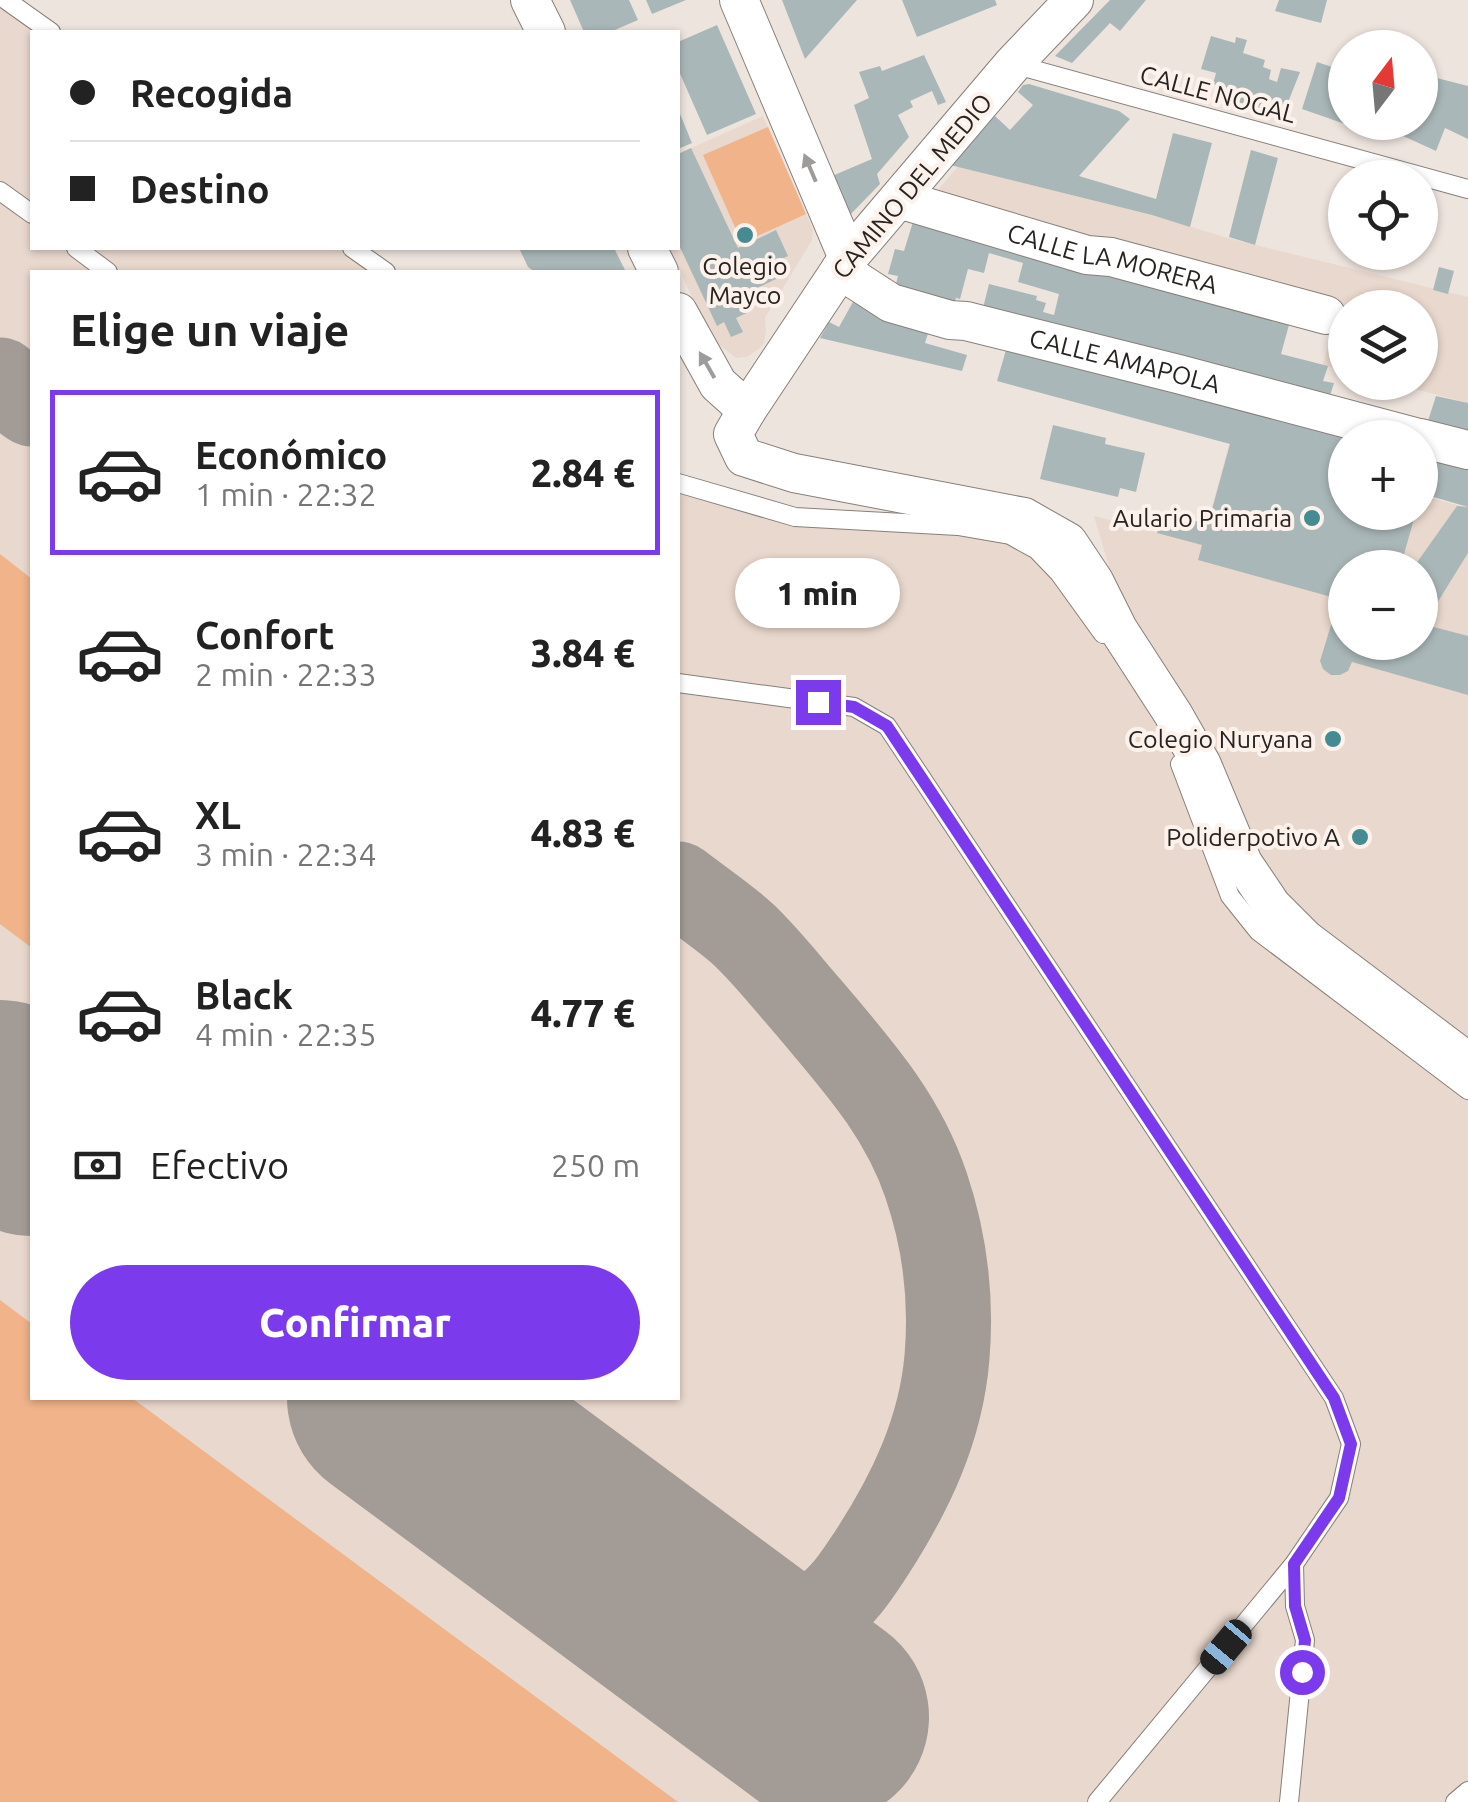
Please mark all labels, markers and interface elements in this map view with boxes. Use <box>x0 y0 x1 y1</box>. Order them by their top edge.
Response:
north arrow <box>1328 30 1438 140</box>
map controls <box>1328 30 1438 660</box>
street label: CALLE NOGAL <box>1137 60 1299 128</box>
text: Recogida <box>130 72 293 114</box>
street label: CAMINO DEL MEDIO <box>827 88 997 284</box>
one-way arrow <box>802 153 818 183</box>
button: locate <box>1328 160 1438 270</box>
text: Destino <box>130 168 270 210</box>
street label: CALLE LA MORERA <box>1004 218 1221 299</box>
marker: Colegio Mayco <box>734 224 756 246</box>
place label: Colegio Mayco <box>702 252 788 309</box>
button: layers <box>1328 290 1438 400</box>
text: Elige un viaje <box>70 304 350 355</box>
street label: CALLE AMAPOLA <box>1027 323 1223 399</box>
one-way arrow <box>698 351 716 379</box>
button: + <box>1328 420 1438 530</box>
icon: car <box>75 428 165 518</box>
text: Económico <box>195 434 387 476</box>
text: 2.84 € <box>531 452 635 494</box>
text: 1 min · 22:32 <box>195 476 377 512</box>
place label: Aulario Primaria <box>1113 504 1292 532</box>
marker: Aulario Primaria <box>1301 507 1323 529</box>
button: − <box>1328 550 1438 660</box>
callout: 1 min <box>736 557 900 627</box>
text: 1 min <box>777 575 858 611</box>
icon: car <box>75 608 165 698</box>
text: Confort <box>195 614 334 656</box>
text: 3.84 € <box>531 632 635 674</box>
text: 2 min · 22:33 <box>195 656 377 692</box>
route end <box>796 680 841 725</box>
place label: Colegio Nuryana <box>1128 725 1313 753</box>
marker: Colegio Nuryana <box>1322 728 1344 750</box>
icon: car <box>75 788 165 878</box>
text: XL <box>195 794 241 836</box>
text: 4.83 € <box>531 812 635 854</box>
place label: Poliderpotivo A <box>1166 823 1340 851</box>
marker: Poliderpotivo A <box>1349 826 1371 848</box>
text: 3 min · 22:34 <box>195 836 377 872</box>
icon: car <box>75 968 165 1058</box>
text: Black <box>195 974 293 1016</box>
text: 4.77 € <box>531 992 635 1034</box>
text: 4 min · 22:35 <box>195 1016 377 1052</box>
icon: cash <box>70 1138 125 1193</box>
text: Efectivo <box>150 1144 289 1186</box>
text: 250 m <box>551 1147 640 1183</box>
button: Confirmar <box>70 1265 640 1380</box>
car <box>1195 1614 1257 1680</box>
route start <box>1280 1650 1325 1695</box>

